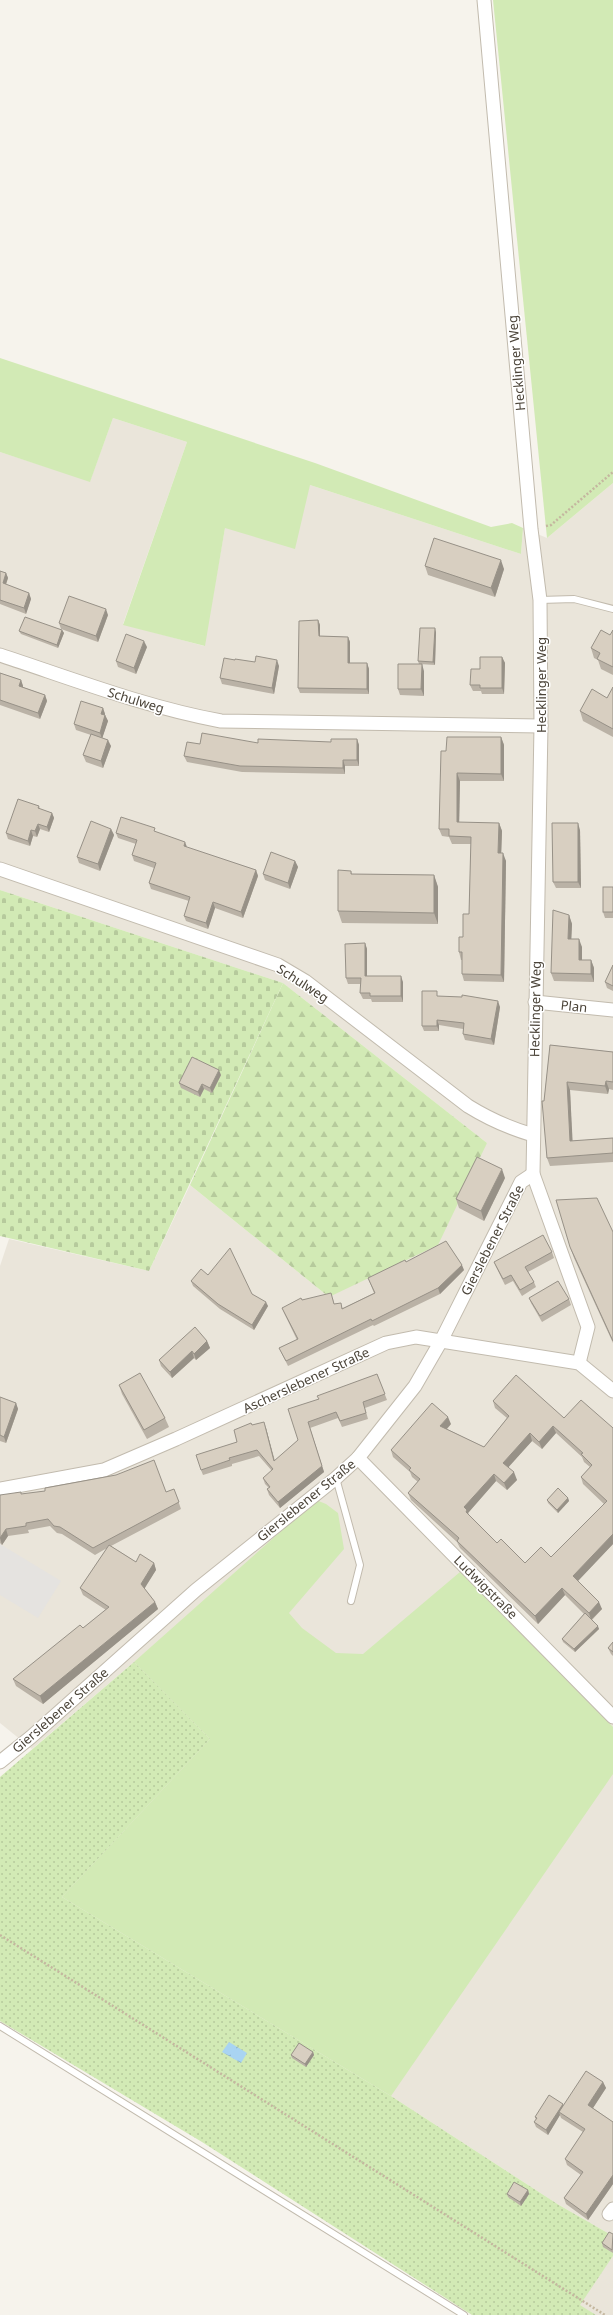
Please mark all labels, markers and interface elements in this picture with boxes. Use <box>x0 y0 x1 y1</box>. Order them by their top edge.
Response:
street label: Hecklinger Weg <box>503 314 529 412</box>
street label: Hecklinger Weg <box>532 637 550 733</box>
street label: Schulweg <box>105 683 167 717</box>
street label: Schulweg <box>274 960 332 1006</box>
street label: Hecklinger Weg <box>525 961 545 1057</box>
street label: Plan <box>560 996 588 1016</box>
street label: Gierslebener Straße <box>456 1182 528 1298</box>
street label: Ascherslebener Straße <box>240 1343 372 1417</box>
street label: Gierslebener Straße <box>253 1455 359 1545</box>
street label: Ludwigstraße <box>450 1551 522 1623</box>
street label: Gierslebener Straße <box>8 1663 112 1757</box>

